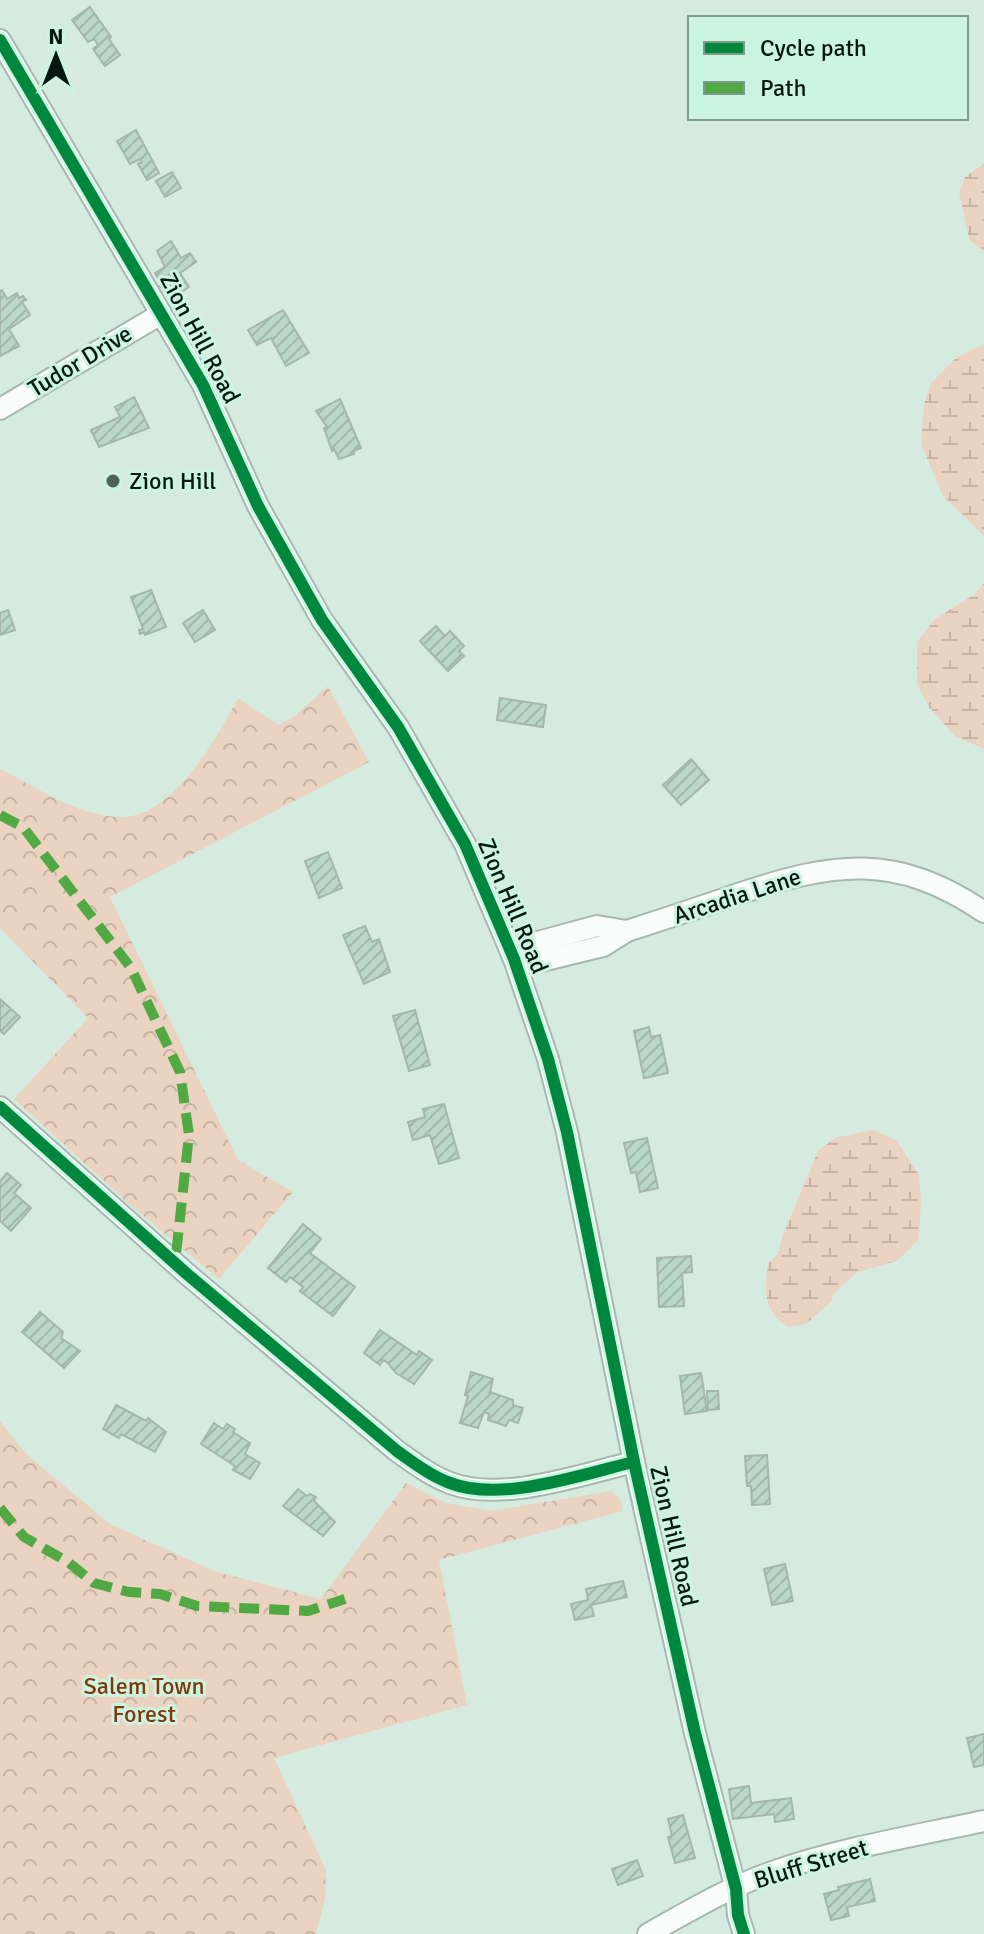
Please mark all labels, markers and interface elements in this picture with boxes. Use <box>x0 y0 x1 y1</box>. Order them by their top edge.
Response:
north arrow <box>16 16 96 96</box>
legend <box>688 16 968 120</box>
text: N <box>48 23 64 50</box>
text: Cycle path <box>760 33 867 63</box>
text: Path <box>760 73 806 103</box>
street label: Zion Hill Road <box>153 267 247 409</box>
street label: Tudor Drive <box>23 318 137 404</box>
place label: Zion Hill <box>129 466 216 496</box>
marker: Zion Hill <box>104 472 122 490</box>
street label: Zion Hill Road <box>471 834 555 978</box>
street label: Arcadia Lane <box>669 861 805 931</box>
street label: Zion Hill Road <box>643 1462 705 1610</box>
park label: Salem Town Forest <box>83 1671 205 1729</box>
street label: Bluff Street <box>750 1832 872 1896</box>

